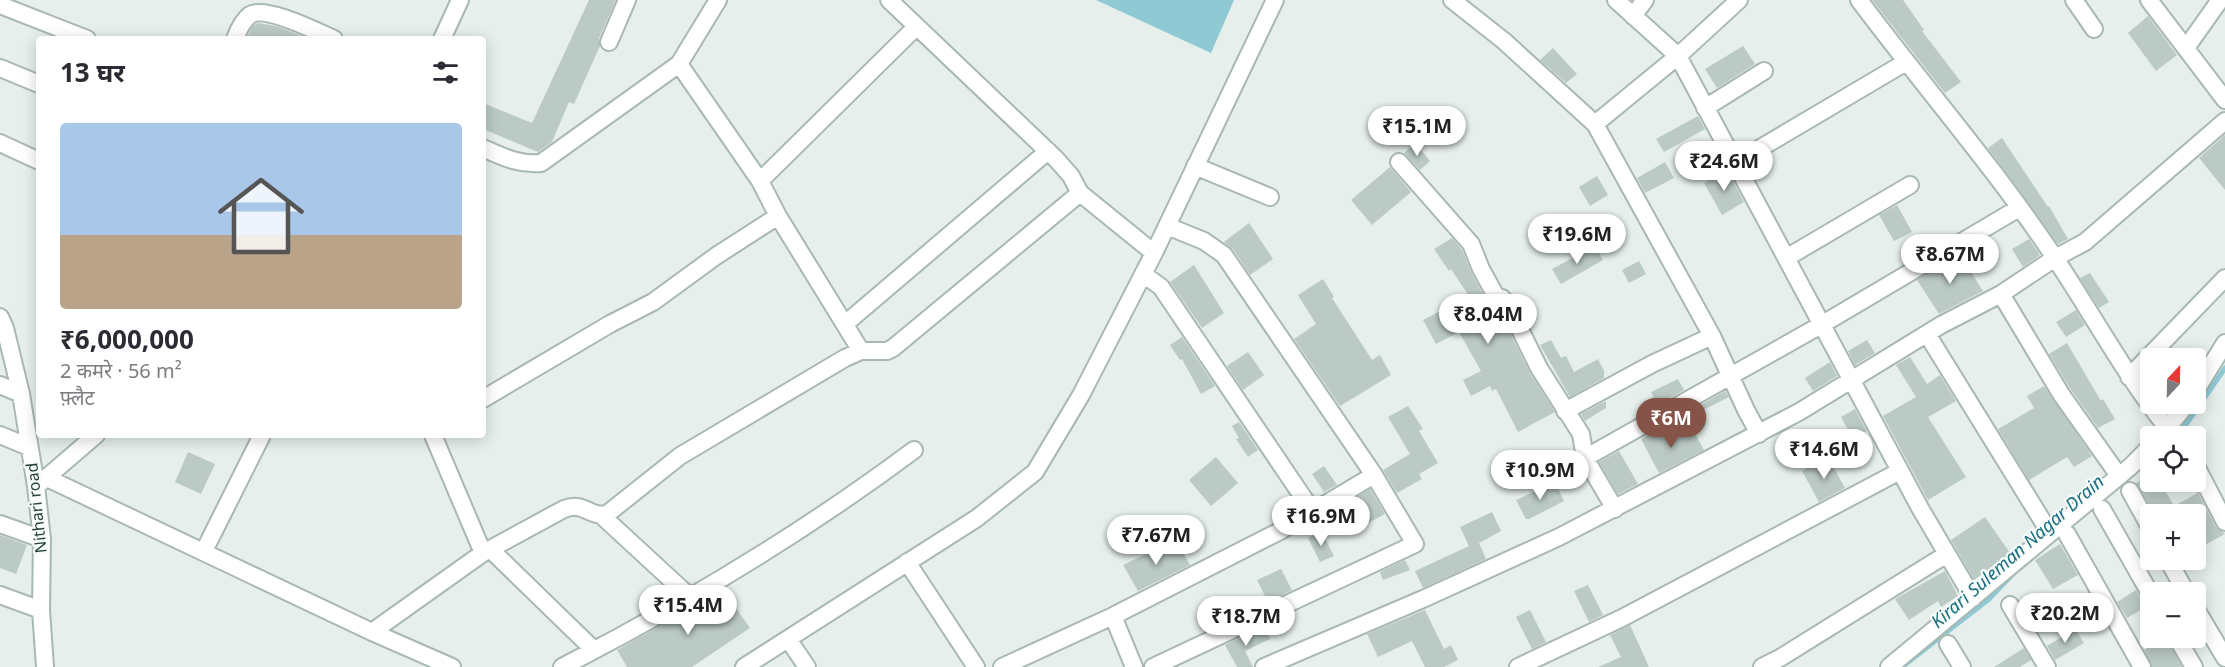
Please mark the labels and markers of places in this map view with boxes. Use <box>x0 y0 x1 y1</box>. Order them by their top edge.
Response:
pin: ₹15.1M <box>1368 106 1466 157</box>
pin: ₹24.6M <box>1675 141 1773 192</box>
pin: ₹19.6M <box>1528 214 1626 265</box>
pin: ₹8.67M <box>1901 234 1999 285</box>
pin: ₹8.04M <box>1439 294 1537 345</box>
pin: ₹6M <box>1642 398 1700 449</box>
pin: ₹14.6M <box>1775 429 1873 480</box>
pin: ₹10.9M <box>1491 450 1589 501</box>
pin: ₹16.9M <box>1272 496 1370 547</box>
pin: ₹7.67M <box>1107 515 1205 566</box>
pin: ₹15.4M <box>639 585 737 636</box>
pin: ₹20.2M <box>2016 593 2114 644</box>
pin: ₹18.7M <box>1197 596 1295 647</box>

